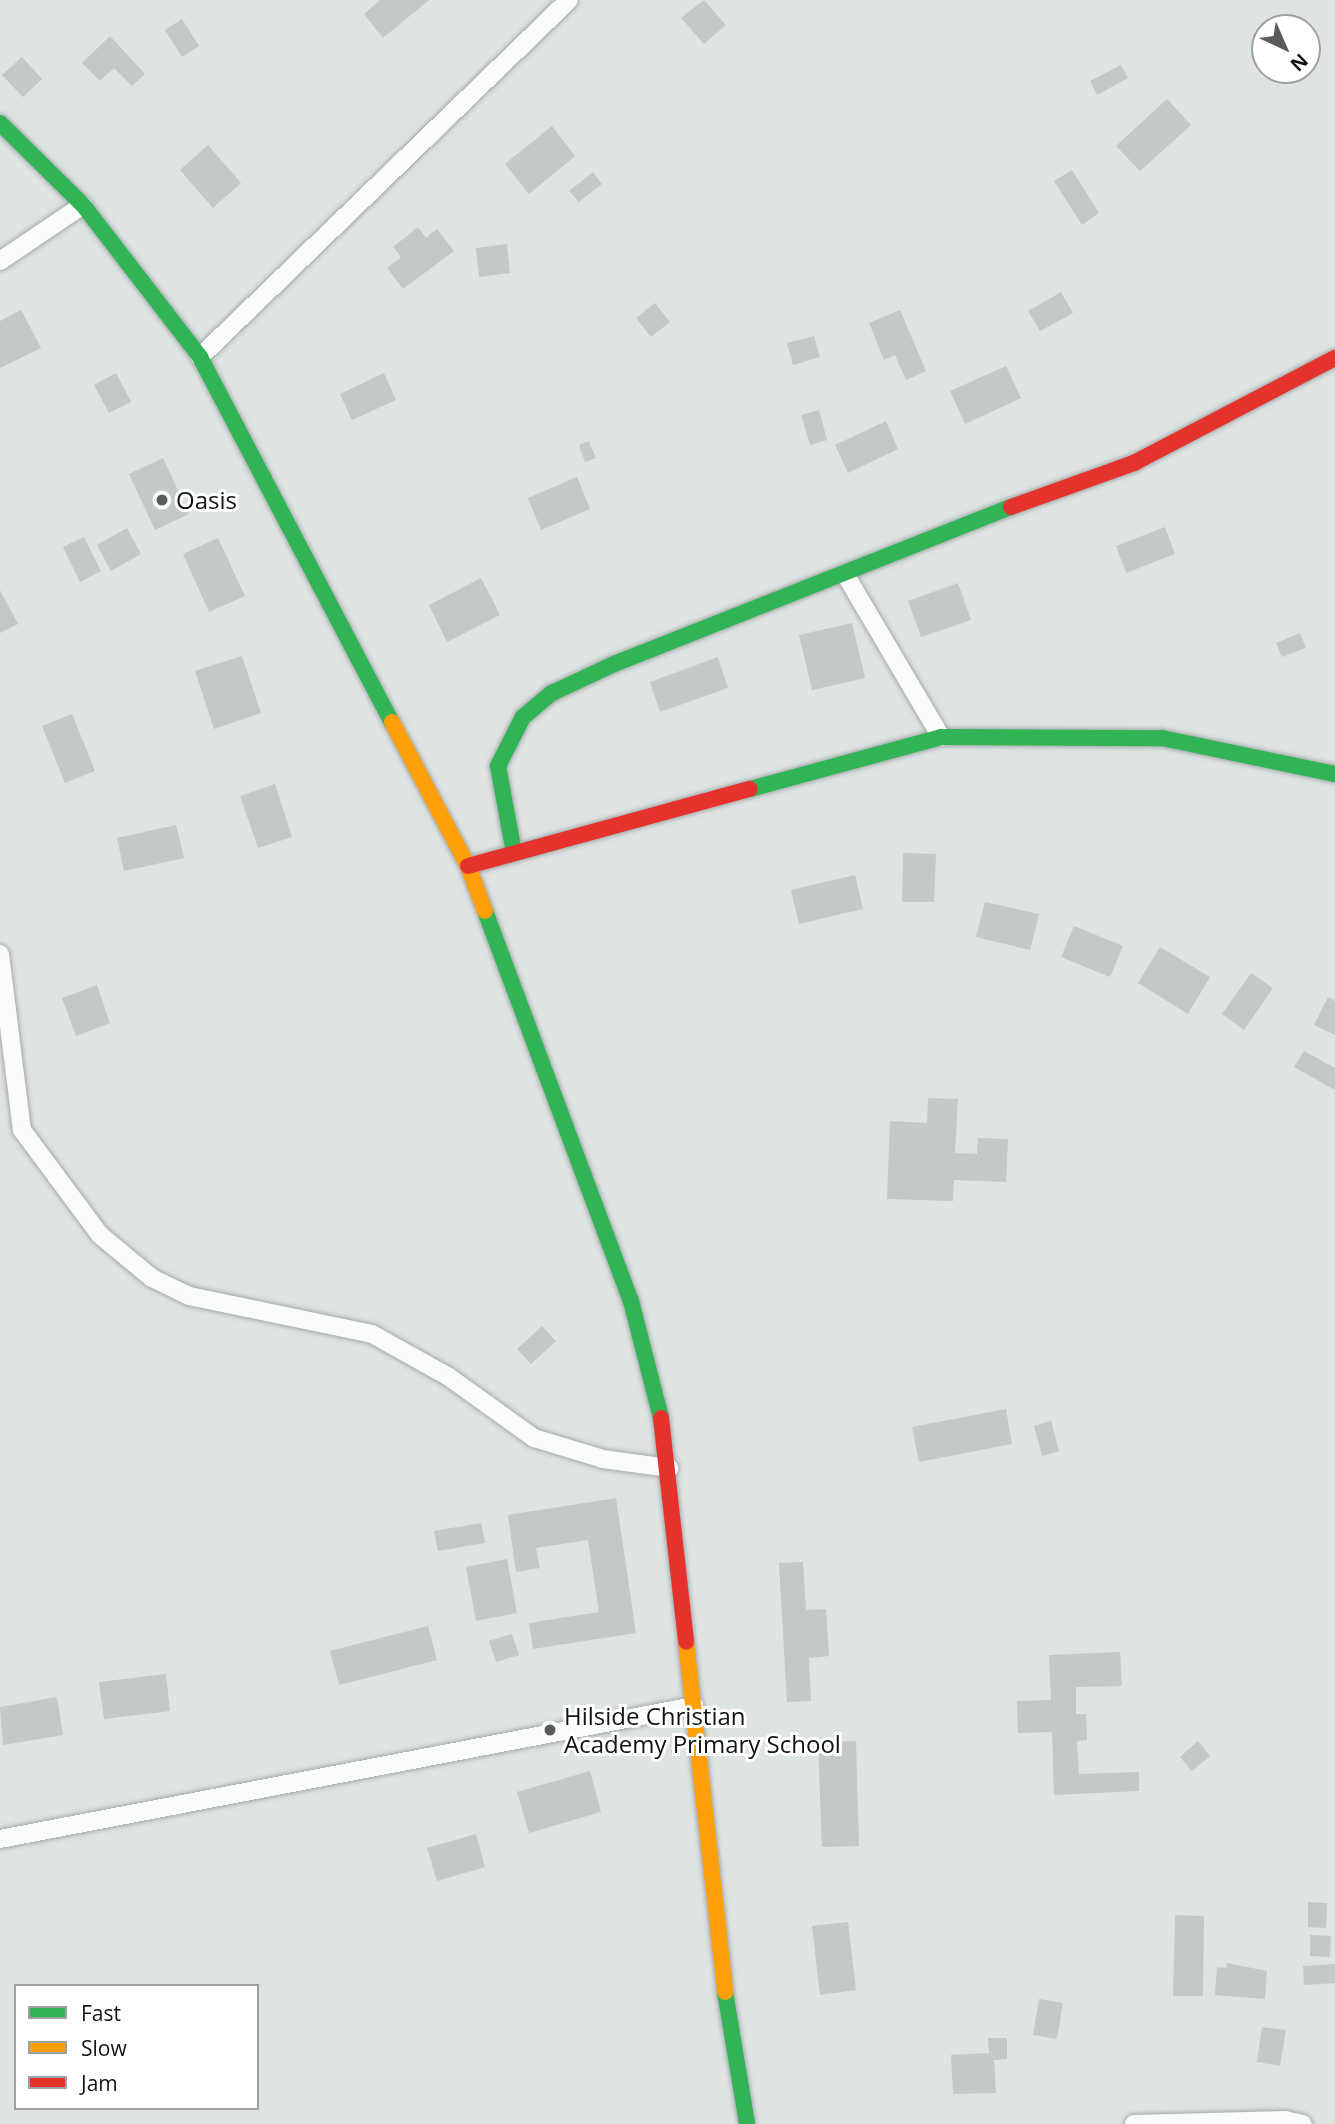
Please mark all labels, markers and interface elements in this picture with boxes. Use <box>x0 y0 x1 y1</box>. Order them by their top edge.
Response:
north arrow <box>1251 14 1321 84</box>
text: N <box>1285 48 1314 77</box>
place label: Oasis <box>176 486 237 514</box>
marker: Oasis <box>154 492 170 508</box>
place label: Hilside Christian Academy Primary School <box>564 1702 841 1758</box>
marker: Hilside Christian Academy Primary School <box>542 1722 558 1738</box>
legend <box>14 1984 259 2110</box>
text: Fast <box>81 1999 121 2027</box>
text: Slow <box>81 2034 127 2062</box>
text: Jam <box>81 2069 118 2097</box>

